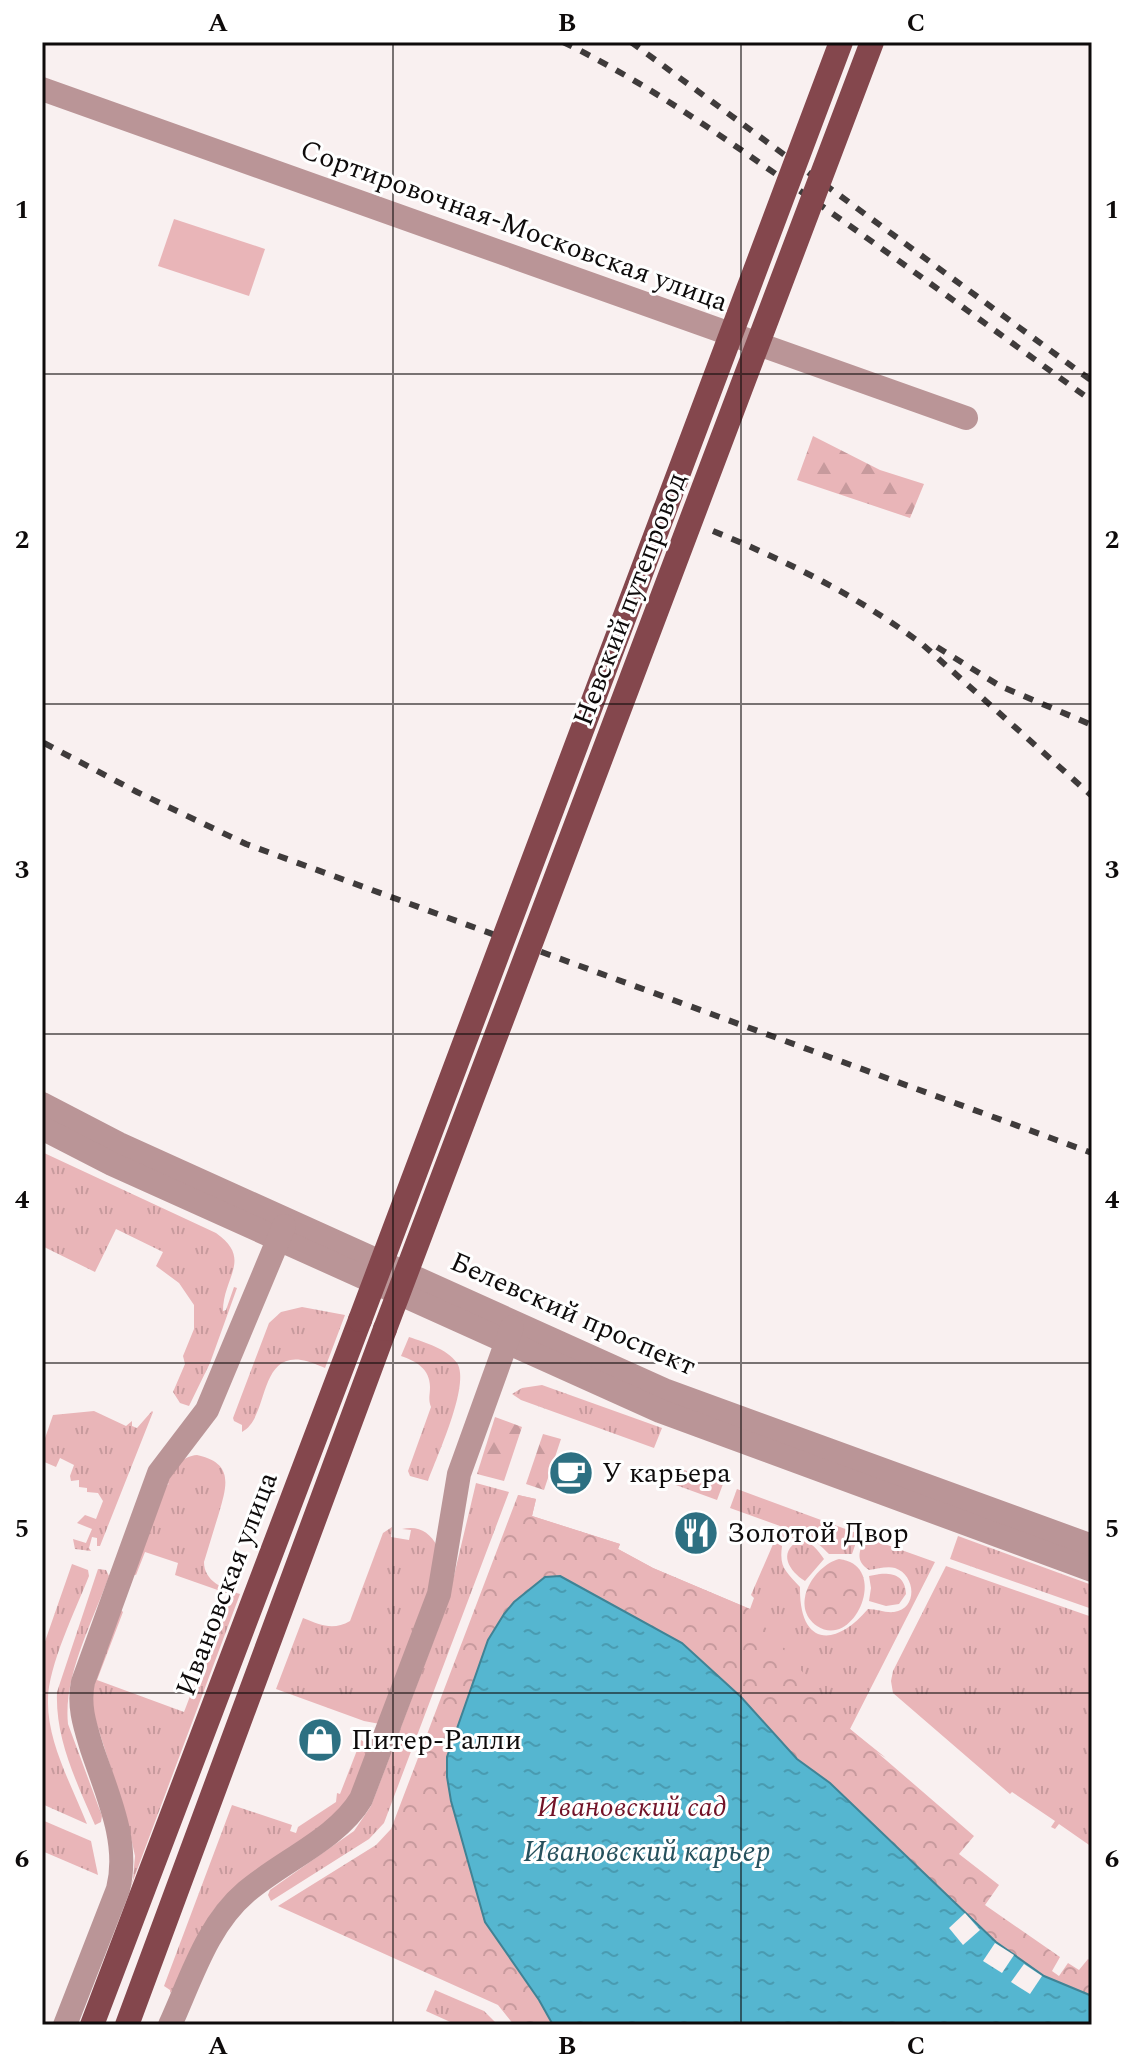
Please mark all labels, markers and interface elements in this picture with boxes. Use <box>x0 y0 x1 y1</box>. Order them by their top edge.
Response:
text: A <box>208 3 228 43</box>
text: B <box>558 3 576 43</box>
text: C <box>907 3 925 43</box>
street label: Сортировочная-Московская улица <box>294 128 734 324</box>
text: 1 <box>15 190 29 230</box>
text: 1 <box>1105 190 1119 230</box>
street label: Невский путепровод <box>562 466 698 732</box>
text: 2 <box>15 520 29 560</box>
text: 2 <box>1105 520 1119 560</box>
text: 3 <box>15 850 29 890</box>
text: 3 <box>1105 850 1119 890</box>
text: 4 <box>15 1180 30 1220</box>
text: 4 <box>1105 1180 1120 1220</box>
street label: Белевский проспект <box>443 1241 703 1387</box>
cafe icon: У карьера <box>547 1449 595 1497</box>
place label: У карьера <box>602 1452 731 1495</box>
street label: Ивановская улица <box>164 1465 290 1702</box>
text: 5 <box>15 1509 29 1549</box>
restaurant icon: Золотой Двор <box>672 1509 720 1557</box>
text: 5 <box>1105 1509 1119 1549</box>
place label: Золотой Двор <box>727 1512 909 1555</box>
shop icon: Питер-Ралли <box>296 1716 344 1764</box>
place label: Питер-Ралли <box>351 1719 522 1762</box>
park label: Ивановский сад <box>537 1786 727 1829</box>
water label: Ивановский карьер <box>523 1829 771 1875</box>
text: 6 <box>15 1839 29 1879</box>
text: 6 <box>1105 1839 1119 1879</box>
text: A <box>208 2026 228 2066</box>
text: B <box>558 2026 576 2066</box>
text: C <box>907 2026 925 2066</box>

